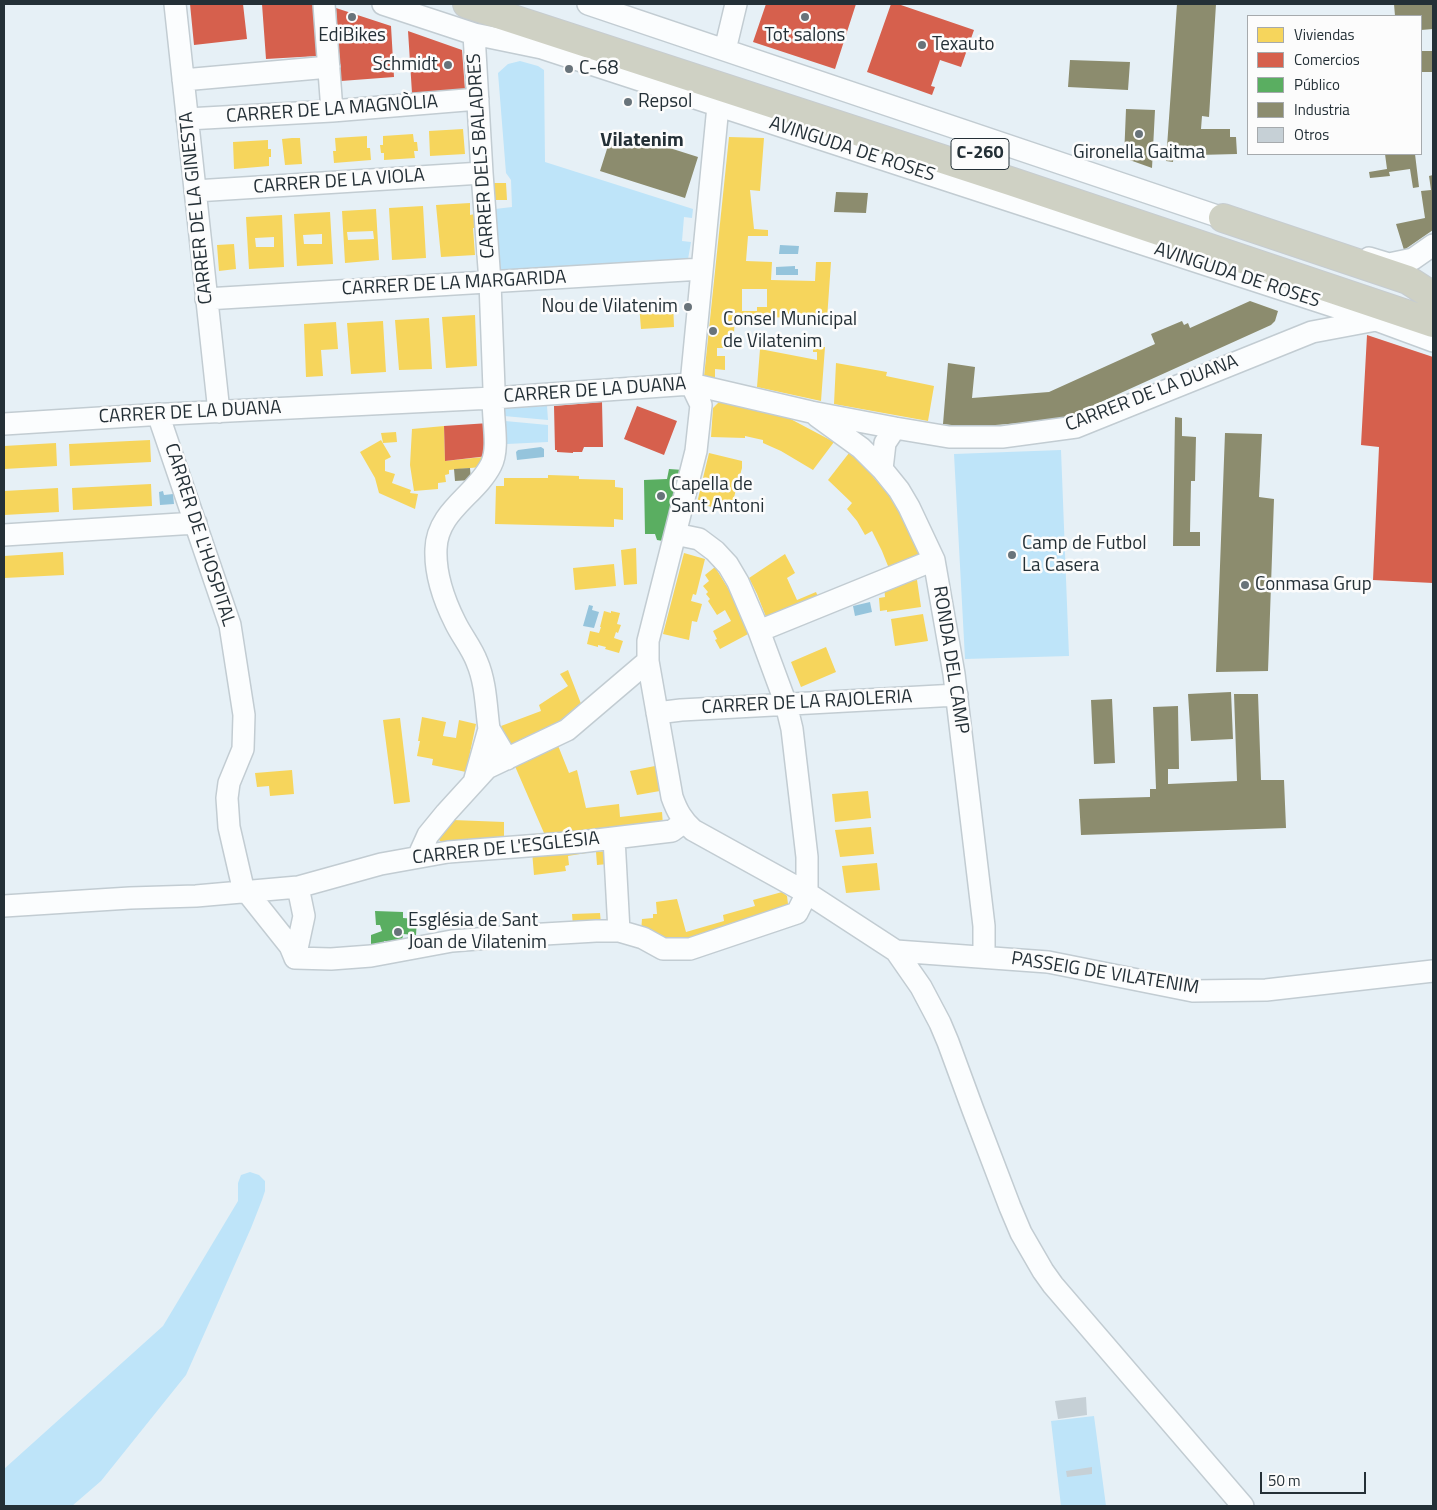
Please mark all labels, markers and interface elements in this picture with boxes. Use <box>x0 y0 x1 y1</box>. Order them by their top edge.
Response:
marker: EdiBikes <box>346 11 358 23</box>
marker: Tot salons <box>799 11 811 23</box>
legend <box>1247 15 1422 155</box>
text: Viviendas <box>1294 23 1355 46</box>
place label: EdiBikes <box>318 25 386 47</box>
place label: Tot salons <box>765 25 845 47</box>
place label: Texauto <box>932 34 995 56</box>
marker: Texauto <box>916 39 928 51</box>
text: Comercios <box>1294 48 1360 71</box>
street label: CARRER DELS BALADRES <box>463 53 501 259</box>
place label: Schmidt <box>372 54 438 76</box>
place label: C-68 <box>579 58 618 80</box>
marker: Schmidt <box>442 59 454 71</box>
marker: C-68 <box>563 63 575 75</box>
text: Público <box>1294 73 1340 96</box>
street label: CARRER DE LA MAGNÒLIA <box>225 91 439 129</box>
place label: Repsol <box>638 91 692 113</box>
marker: Repsol <box>622 96 634 108</box>
text: Industria <box>1294 98 1350 121</box>
street label: CARRER DE LA GINESTA <box>176 111 218 305</box>
street label: AVINGUDA DE ROSES <box>766 112 938 188</box>
text: Otros <box>1294 123 1329 146</box>
marker: Gironella Gaitma <box>1133 128 1145 140</box>
district label: Vilatenim <box>600 129 684 153</box>
road number: C-260 <box>951 138 1009 170</box>
place label: Gironella Gaitma <box>1073 142 1205 164</box>
street label: CARRER DE LA VIOLA <box>253 165 425 199</box>
street label: AVINGUDA DE ROSES <box>1151 238 1323 314</box>
street label: CARRER DE LA MARGARIDA <box>341 267 567 301</box>
place label: Nou de Vilatenim <box>541 296 678 318</box>
marker: Nou de Vilatenim <box>682 301 694 313</box>
place label: Consel Municipal de Vilatenim <box>723 309 857 353</box>
marker: Consel Municipal de Vilatenim <box>707 325 719 337</box>
street label: CARRER DE LA DUANA <box>1063 351 1241 437</box>
street label: CARRER DE LA DUANA <box>503 373 687 409</box>
street label: CARRER DE LA DUANA <box>98 397 282 429</box>
street label: CARRER DE L'HOSPITAL <box>159 441 239 629</box>
place label: Capella de Sant Antoni <box>671 474 764 518</box>
marker: Capella de Sant Antoni <box>655 490 667 502</box>
place label: Camp de Futbol La Casera <box>1022 533 1147 577</box>
marker: Camp de Futbol La Casera <box>1006 549 1018 561</box>
place label: Conmasa Grup <box>1255 574 1372 596</box>
marker: Conmasa Grup <box>1239 579 1251 591</box>
street label: RONDA DEL CAMP <box>927 584 973 736</box>
street label: CARRER DE LA RAJOLERIA <box>701 686 913 720</box>
street label: CARRER DE L'ESGLÉSIA <box>411 828 601 870</box>
place label: Església de Sant Joan de Vilatenim <box>408 910 547 954</box>
marker: Església de Sant Joan de Vilatenim <box>392 926 404 938</box>
street label: PASSEIG DE VILATENIM <box>1010 948 1200 1000</box>
scale bar <box>1262 1462 1368 1494</box>
text: 50 m <box>1268 1469 1301 1492</box>

